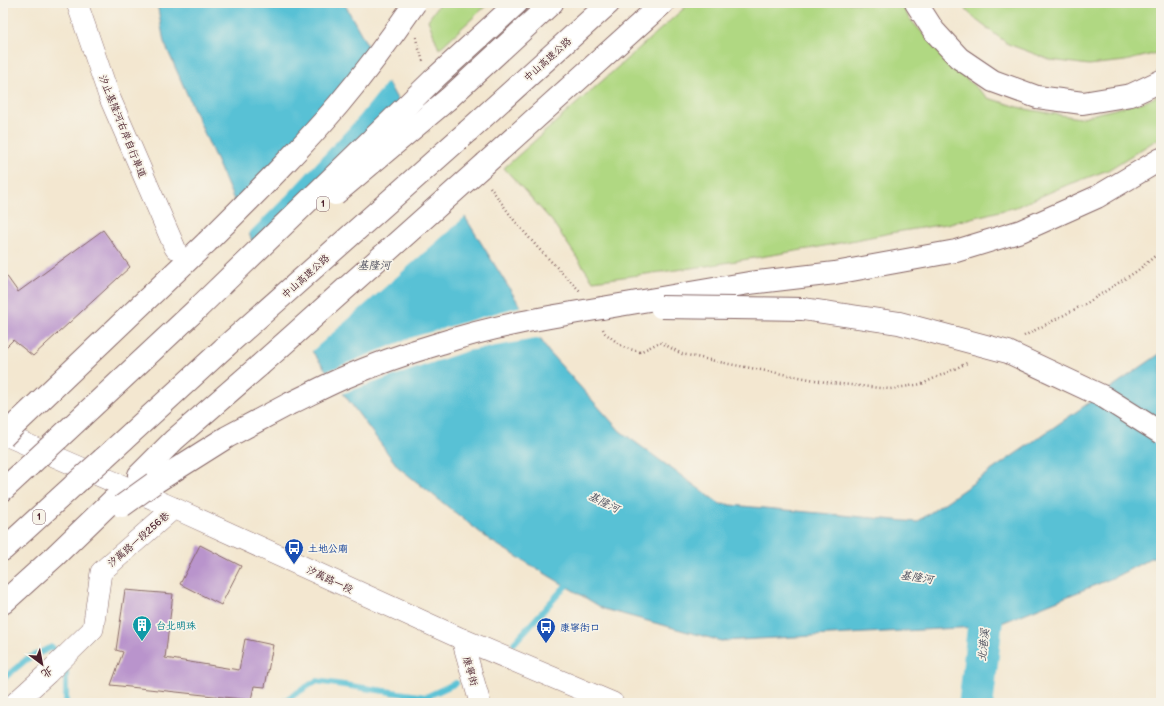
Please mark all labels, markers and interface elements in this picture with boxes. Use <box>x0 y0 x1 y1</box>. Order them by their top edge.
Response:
street label: 中山高速公路 <box>521 35 574 84</box>
street label: 汐止基隆河右岸自行車道 <box>96 73 148 180</box>
road number: 1 <box>317 197 329 211</box>
street label: 中山高速公路 <box>279 252 332 301</box>
water label: 基隆河 <box>358 259 392 272</box>
water label: 基隆河 <box>586 489 623 516</box>
street label: 汐萬路一段256巷 <box>105 509 173 570</box>
road number: 1 <box>33 510 45 524</box>
bus stop icon: 土地公廟 <box>283 537 305 565</box>
place label: 土地公廟 <box>308 543 348 555</box>
street label: 汐萬路一段 <box>304 564 355 596</box>
water label: 基隆河 <box>900 568 936 587</box>
building icon: 台北明珠 <box>131 614 153 642</box>
bus stop icon: 康寧街口 <box>535 616 557 644</box>
place label: 台北明珠 <box>156 620 196 632</box>
place label: 康寧街口 <box>560 622 600 634</box>
water label: 北港溪 <box>975 627 992 662</box>
north arrow <box>22 644 62 684</box>
street label: 康寧街 <box>460 655 480 687</box>
text: 北 <box>39 664 55 680</box>

